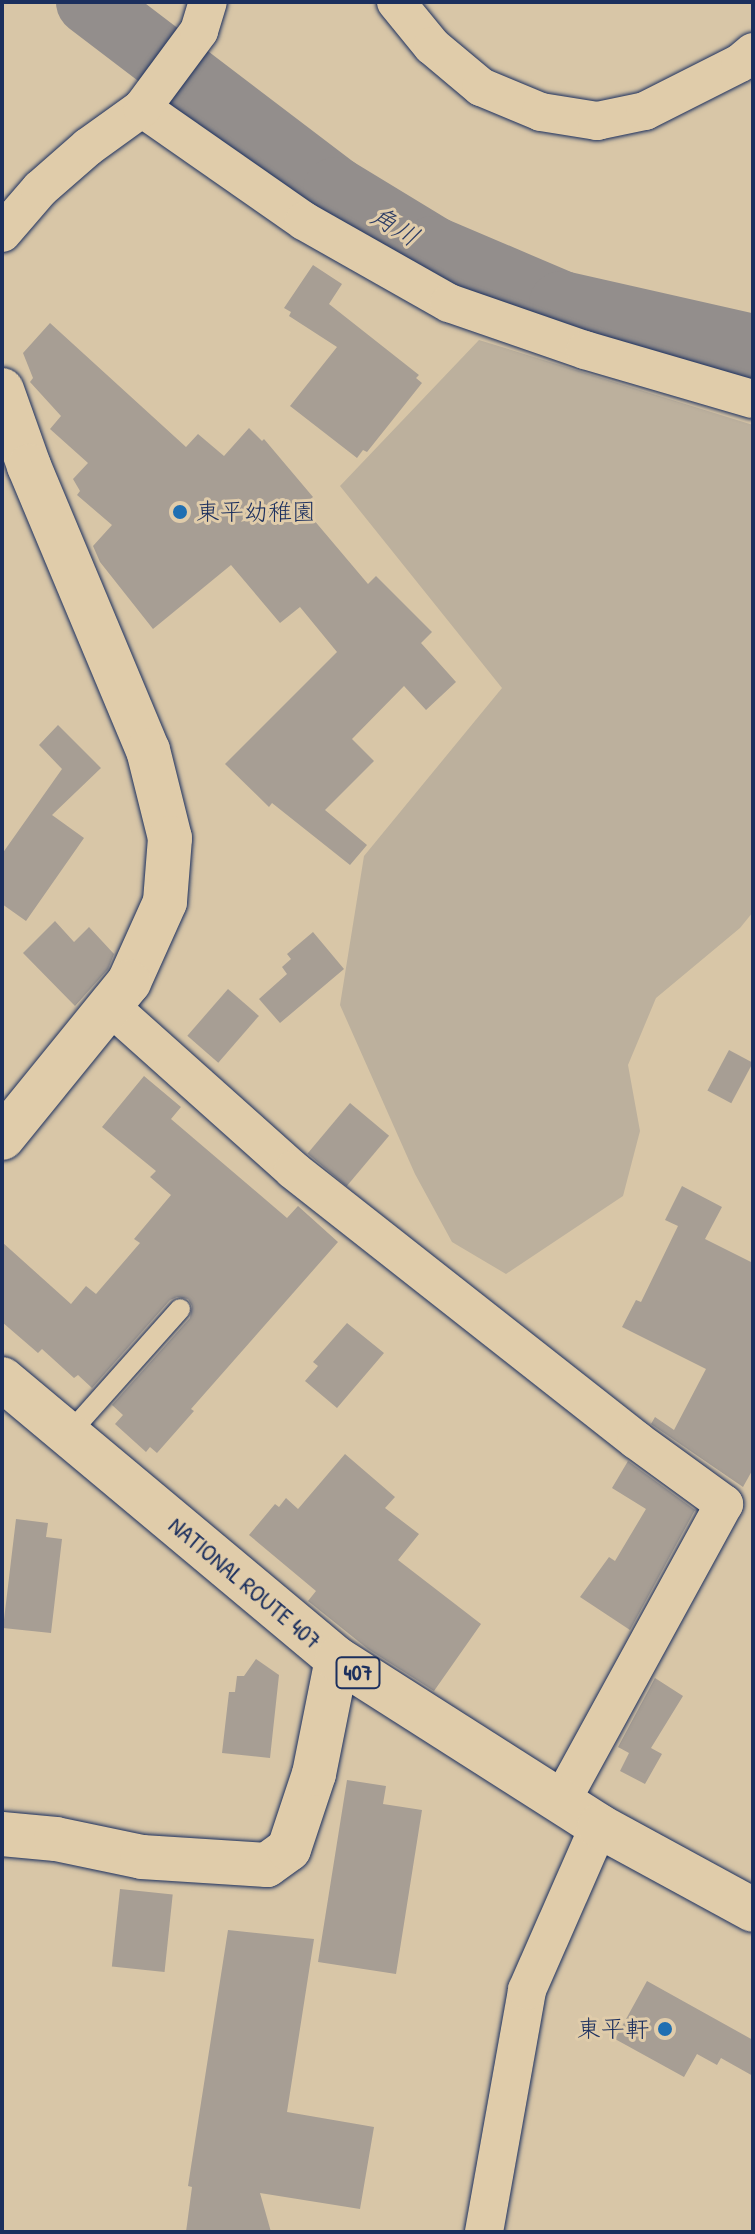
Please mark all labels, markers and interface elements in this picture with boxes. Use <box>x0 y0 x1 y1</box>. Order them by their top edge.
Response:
water label: 角川 <box>365 199 425 253</box>
place label: 東平幼稚園 <box>196 498 316 526</box>
marker: 東平幼稚園 <box>171 503 189 521</box>
street label: NATIONAL ROUTE 407 <box>163 1511 327 1655</box>
road number: 407 <box>334 1655 382 1691</box>
place label: 東平軒 <box>577 2015 649 2043</box>
marker: 東平軒 <box>656 2020 674 2038</box>

